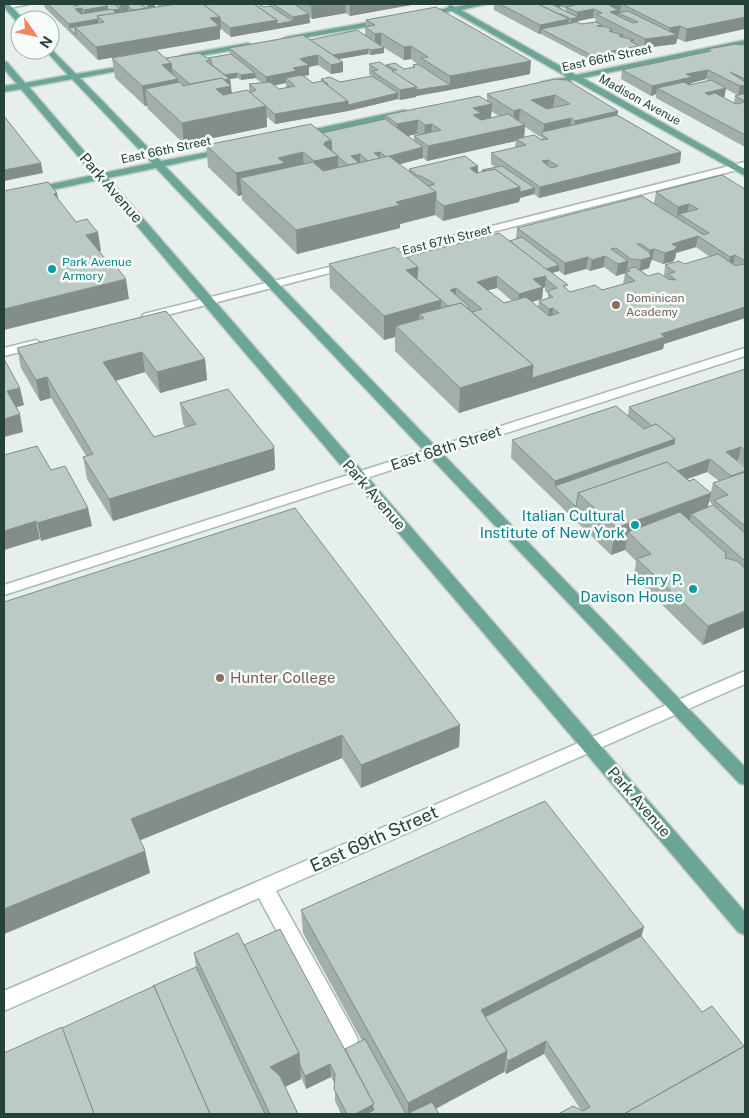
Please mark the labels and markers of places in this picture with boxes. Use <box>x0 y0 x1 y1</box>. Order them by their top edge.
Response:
place label: Park Avenue Armory <box>62 255 132 283</box>
marker: Park Avenue Armory <box>46 263 58 275</box>
place label: Dominican Academy <box>626 291 685 319</box>
marker: Dominican Academy <box>610 299 622 311</box>
place label: Italian Cultural Institute of New York <box>480 507 625 541</box>
marker: Italian Cultural Institute of New York <box>629 519 641 531</box>
place label: Henry P. Davison House <box>580 571 683 605</box>
marker: Henry P. Davison House <box>687 583 699 595</box>
place label: Hunter College <box>230 669 336 686</box>
marker: Hunter College <box>214 672 226 684</box>

